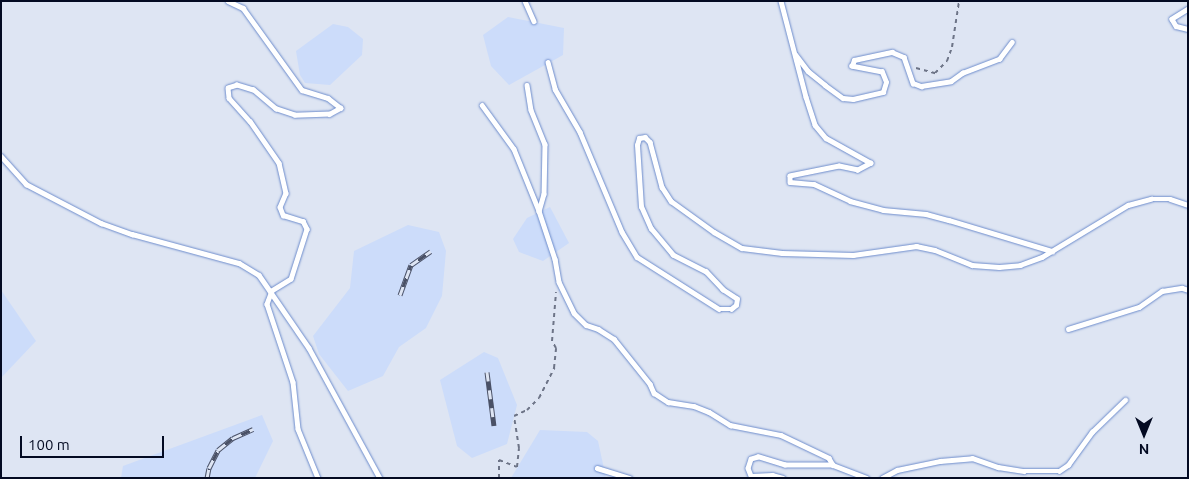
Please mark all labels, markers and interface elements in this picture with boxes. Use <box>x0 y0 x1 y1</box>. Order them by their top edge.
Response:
north arrow <box>1119 409 1169 459</box>
scale bar <box>22 426 166 458</box>
text: 100 m <box>28 436 70 453</box>
text: N <box>1139 441 1149 457</box>

